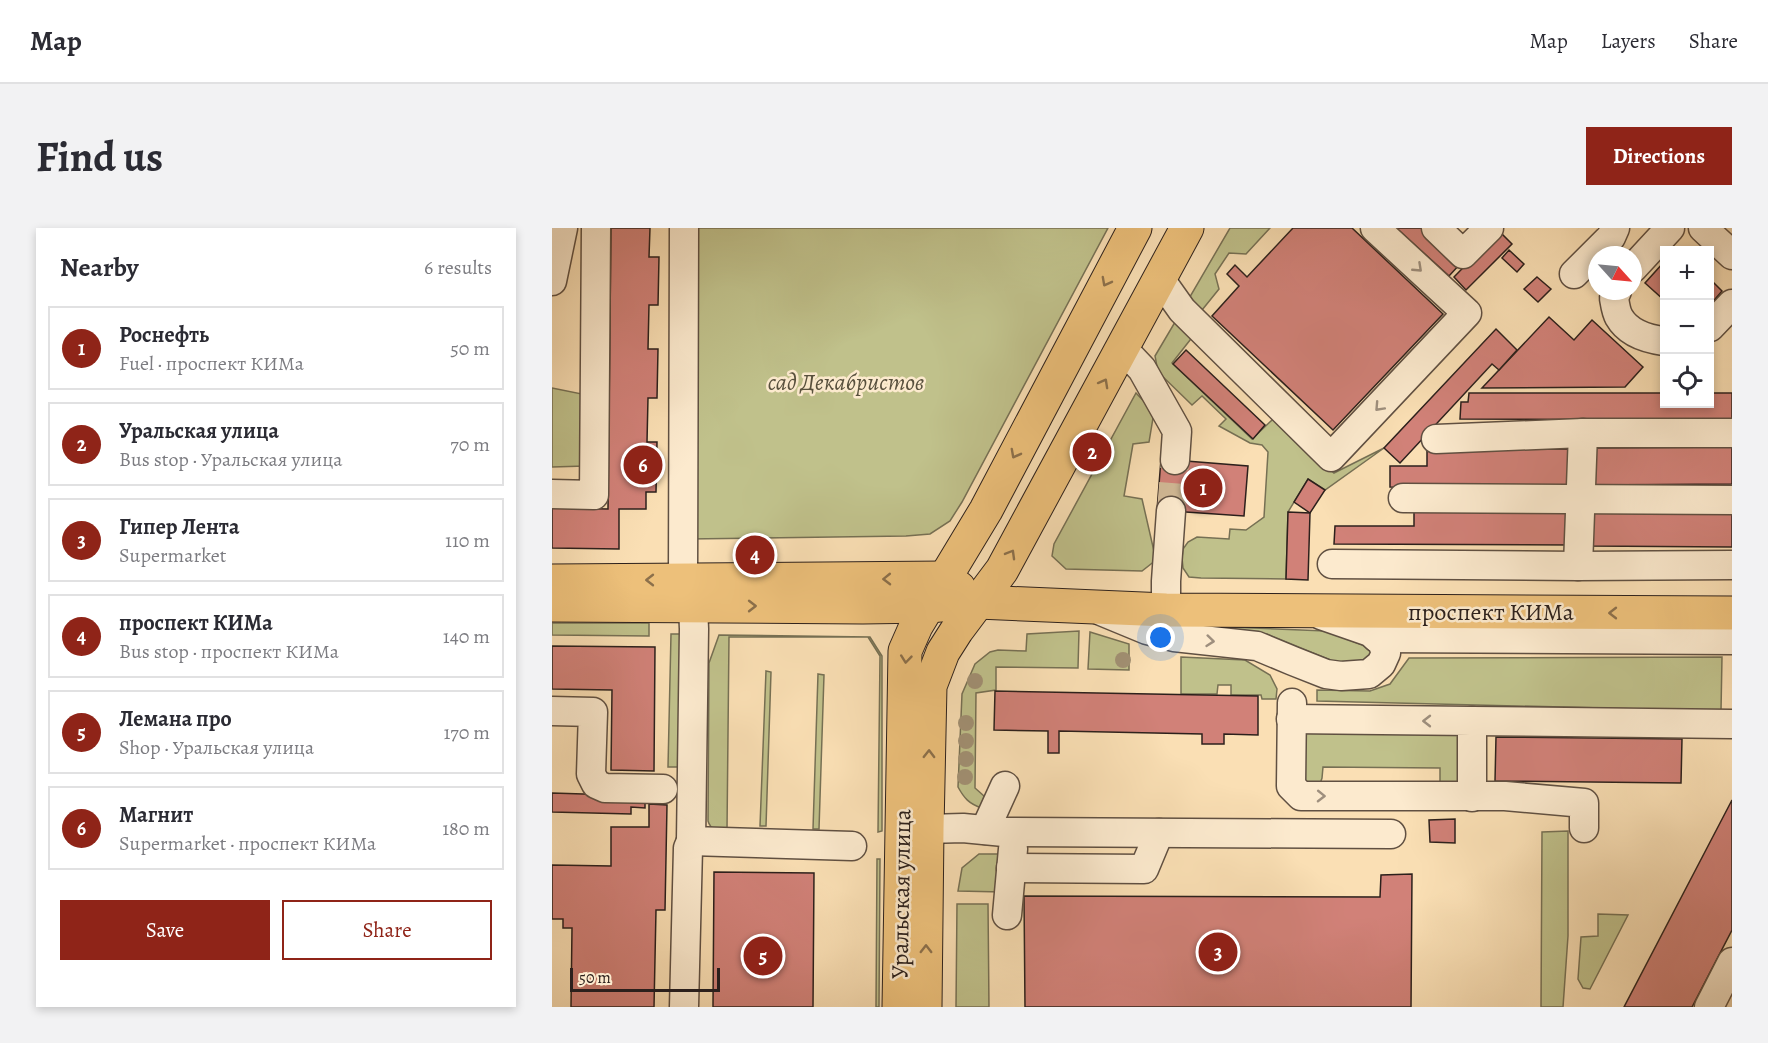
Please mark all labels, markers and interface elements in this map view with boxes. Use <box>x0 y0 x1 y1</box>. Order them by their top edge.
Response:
text: Map <box>30 22 82 60</box>
text: Map <box>1529 27 1568 55</box>
text: Layers <box>1601 27 1656 55</box>
text: Share <box>1689 27 1738 55</box>
button: Directions <box>1586 127 1732 185</box>
text: Find us <box>36 128 163 185</box>
north arrow <box>1588 246 1642 300</box>
map controls <box>1660 246 1714 408</box>
button: + <box>1660 246 1714 300</box>
text: Nearby <box>60 250 139 285</box>
text: 6 results <box>424 254 492 281</box>
one-way arrow <box>1411 261 1422 272</box>
one-way arrow <box>1102 276 1113 286</box>
button: − <box>1660 300 1714 354</box>
text: Роснефть <box>119 320 209 350</box>
text: 1 <box>78 335 85 362</box>
text: 50 m <box>450 335 490 362</box>
text: Fuel · проспект КИМа <box>119 350 304 377</box>
button: locate <box>1660 354 1714 408</box>
park label: сад Декабристов <box>768 366 924 398</box>
one-way arrow <box>1097 378 1108 389</box>
one-way arrow <box>1375 400 1386 410</box>
text: Уральская улица <box>119 416 279 446</box>
pin: 2 <box>1072 430 1112 474</box>
text: 2 <box>77 431 86 458</box>
text: 70 m <box>450 431 490 458</box>
pin: 6 <box>624 442 662 488</box>
text: Bus stop · Уральская улица <box>119 446 343 473</box>
one-way arrow <box>1011 448 1022 459</box>
pin: 1 <box>1184 466 1222 510</box>
text: Гипер Лента <box>119 512 239 542</box>
text: 3 <box>77 527 86 554</box>
text: 110 m <box>445 527 490 554</box>
pin: 4 <box>736 532 774 578</box>
text: Supermarket <box>119 542 226 569</box>
one-way arrow <box>1004 550 1015 560</box>
one-way arrow <box>882 573 891 585</box>
one-way arrow <box>645 574 654 586</box>
street label: проспект КИМа <box>1408 596 1574 628</box>
one-way arrow <box>747 600 756 612</box>
one-way arrow <box>1609 607 1618 619</box>
text: проспект КИМа <box>119 608 273 638</box>
text: 4 <box>77 623 86 650</box>
text: 140 m <box>443 623 490 650</box>
your location <box>1146 623 1175 652</box>
one-way arrow <box>1205 634 1214 647</box>
text: Bus stop · проспект КИМа <box>119 638 339 665</box>
one-way arrow <box>900 654 912 663</box>
text: Лемана про <box>119 704 232 734</box>
one-way arrow <box>1422 714 1431 727</box>
text: 5 <box>77 719 86 746</box>
text: 170 m <box>444 719 490 746</box>
text: Shop · Уральская улица <box>119 734 314 761</box>
one-way arrow <box>922 749 935 758</box>
one-way arrow <box>1316 790 1325 802</box>
text: Магнит <box>119 800 193 830</box>
street label: Уральская улица <box>884 809 918 979</box>
text: 6 <box>77 815 86 842</box>
text: 180 m <box>442 815 490 842</box>
text: Supermarket · проспект КИМа <box>119 830 376 857</box>
button: Save <box>60 900 270 960</box>
button: Share <box>282 900 492 960</box>
pin: 3 <box>1198 930 1238 974</box>
pin: 5 <box>744 934 782 978</box>
one-way arrow <box>920 944 932 953</box>
scale bar <box>570 965 720 992</box>
text: 50 m <box>579 967 611 989</box>

